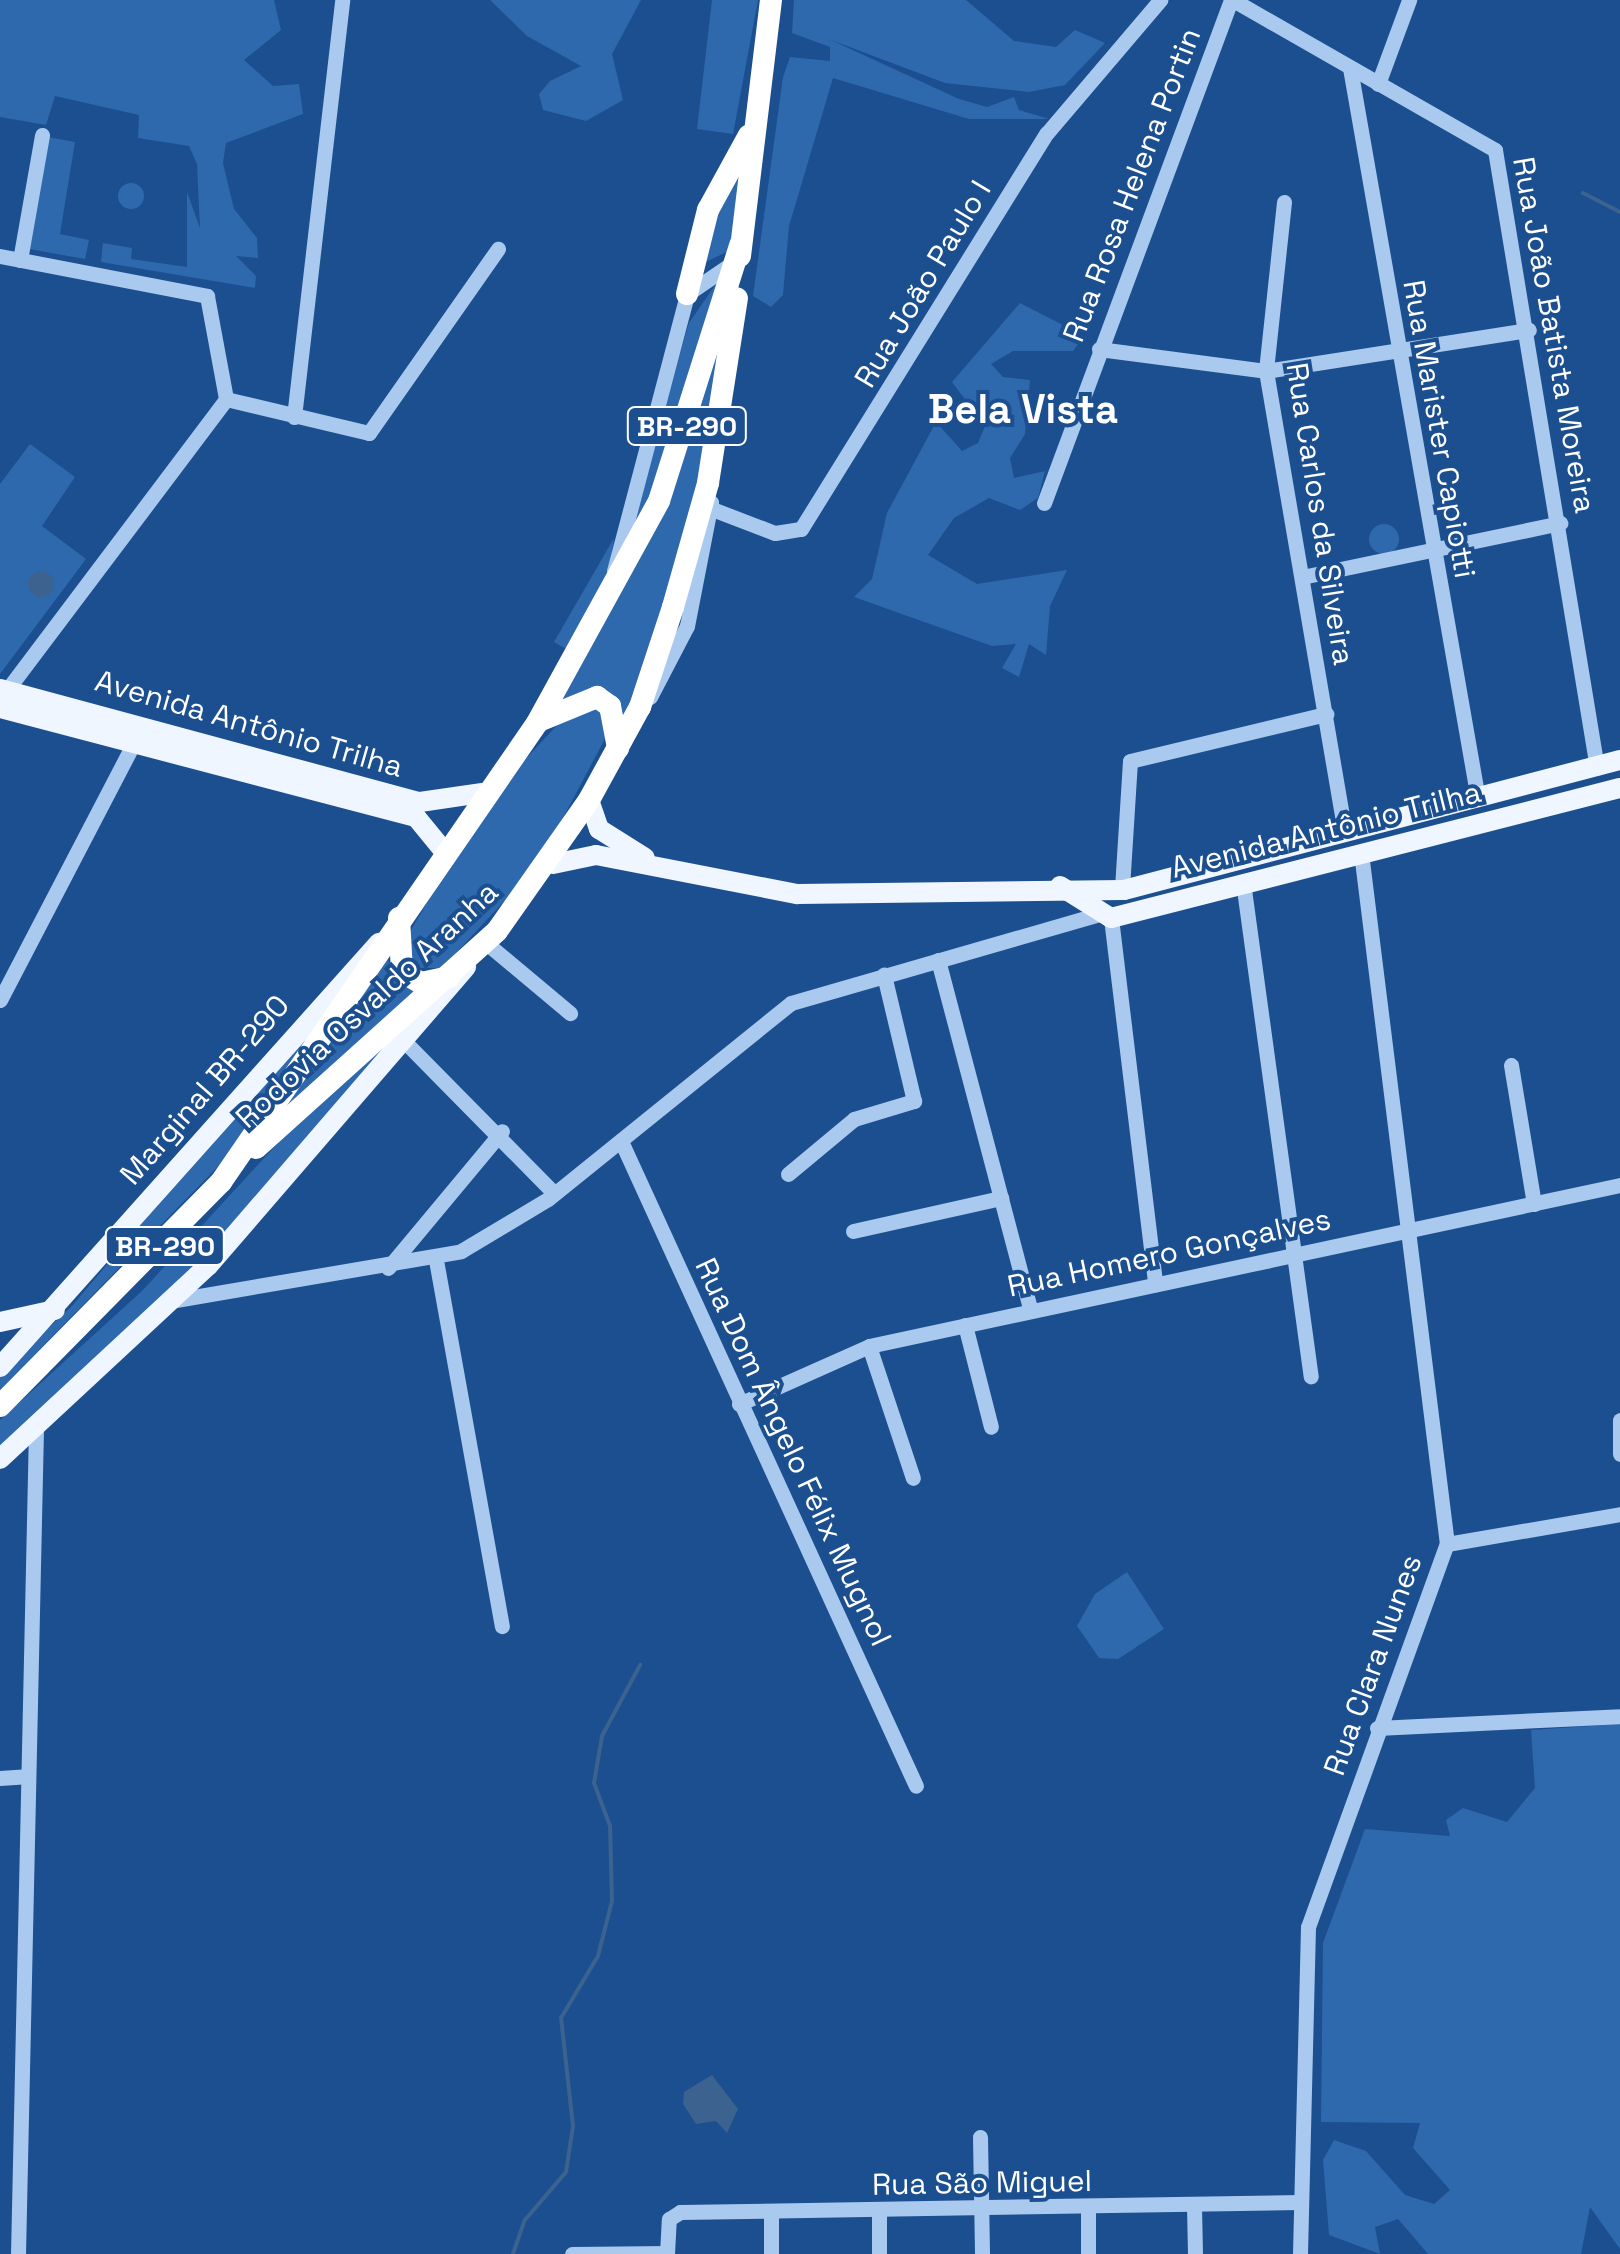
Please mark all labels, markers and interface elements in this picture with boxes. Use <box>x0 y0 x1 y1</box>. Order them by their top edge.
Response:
street label: Rua Rosa Helena Portin <box>1055 23 1209 347</box>
street label: Rua João Batista Moreira <box>1505 154 1603 516</box>
street label: Rua João Paulo I <box>847 174 999 394</box>
street label: Rua Marister Capiotti <box>1395 277 1483 581</box>
street label: Rua Carlos da Silveira <box>1278 360 1362 668</box>
district label: Bela Vista <box>928 386 1118 434</box>
road number: BR-290 <box>624 403 750 449</box>
street label: Avenida Antônio Trilha <box>91 663 407 785</box>
street label: Avenida Antônio Trilha <box>1167 774 1485 886</box>
street label: Rodovia Osvaldo Aranha <box>228 874 506 1136</box>
street label: Marginal BR-290 <box>113 988 297 1192</box>
street label: Rua Homero Gonçalves <box>1004 1201 1334 1305</box>
road number: BR-290 <box>102 1223 228 1269</box>
street label: Rua Dom Ângelo Félix Mugnol <box>687 1252 899 1652</box>
street label: Rua Clara Nunes <box>1316 1550 1430 1780</box>
street label: Rua São Miguel <box>872 2163 1092 2203</box>

